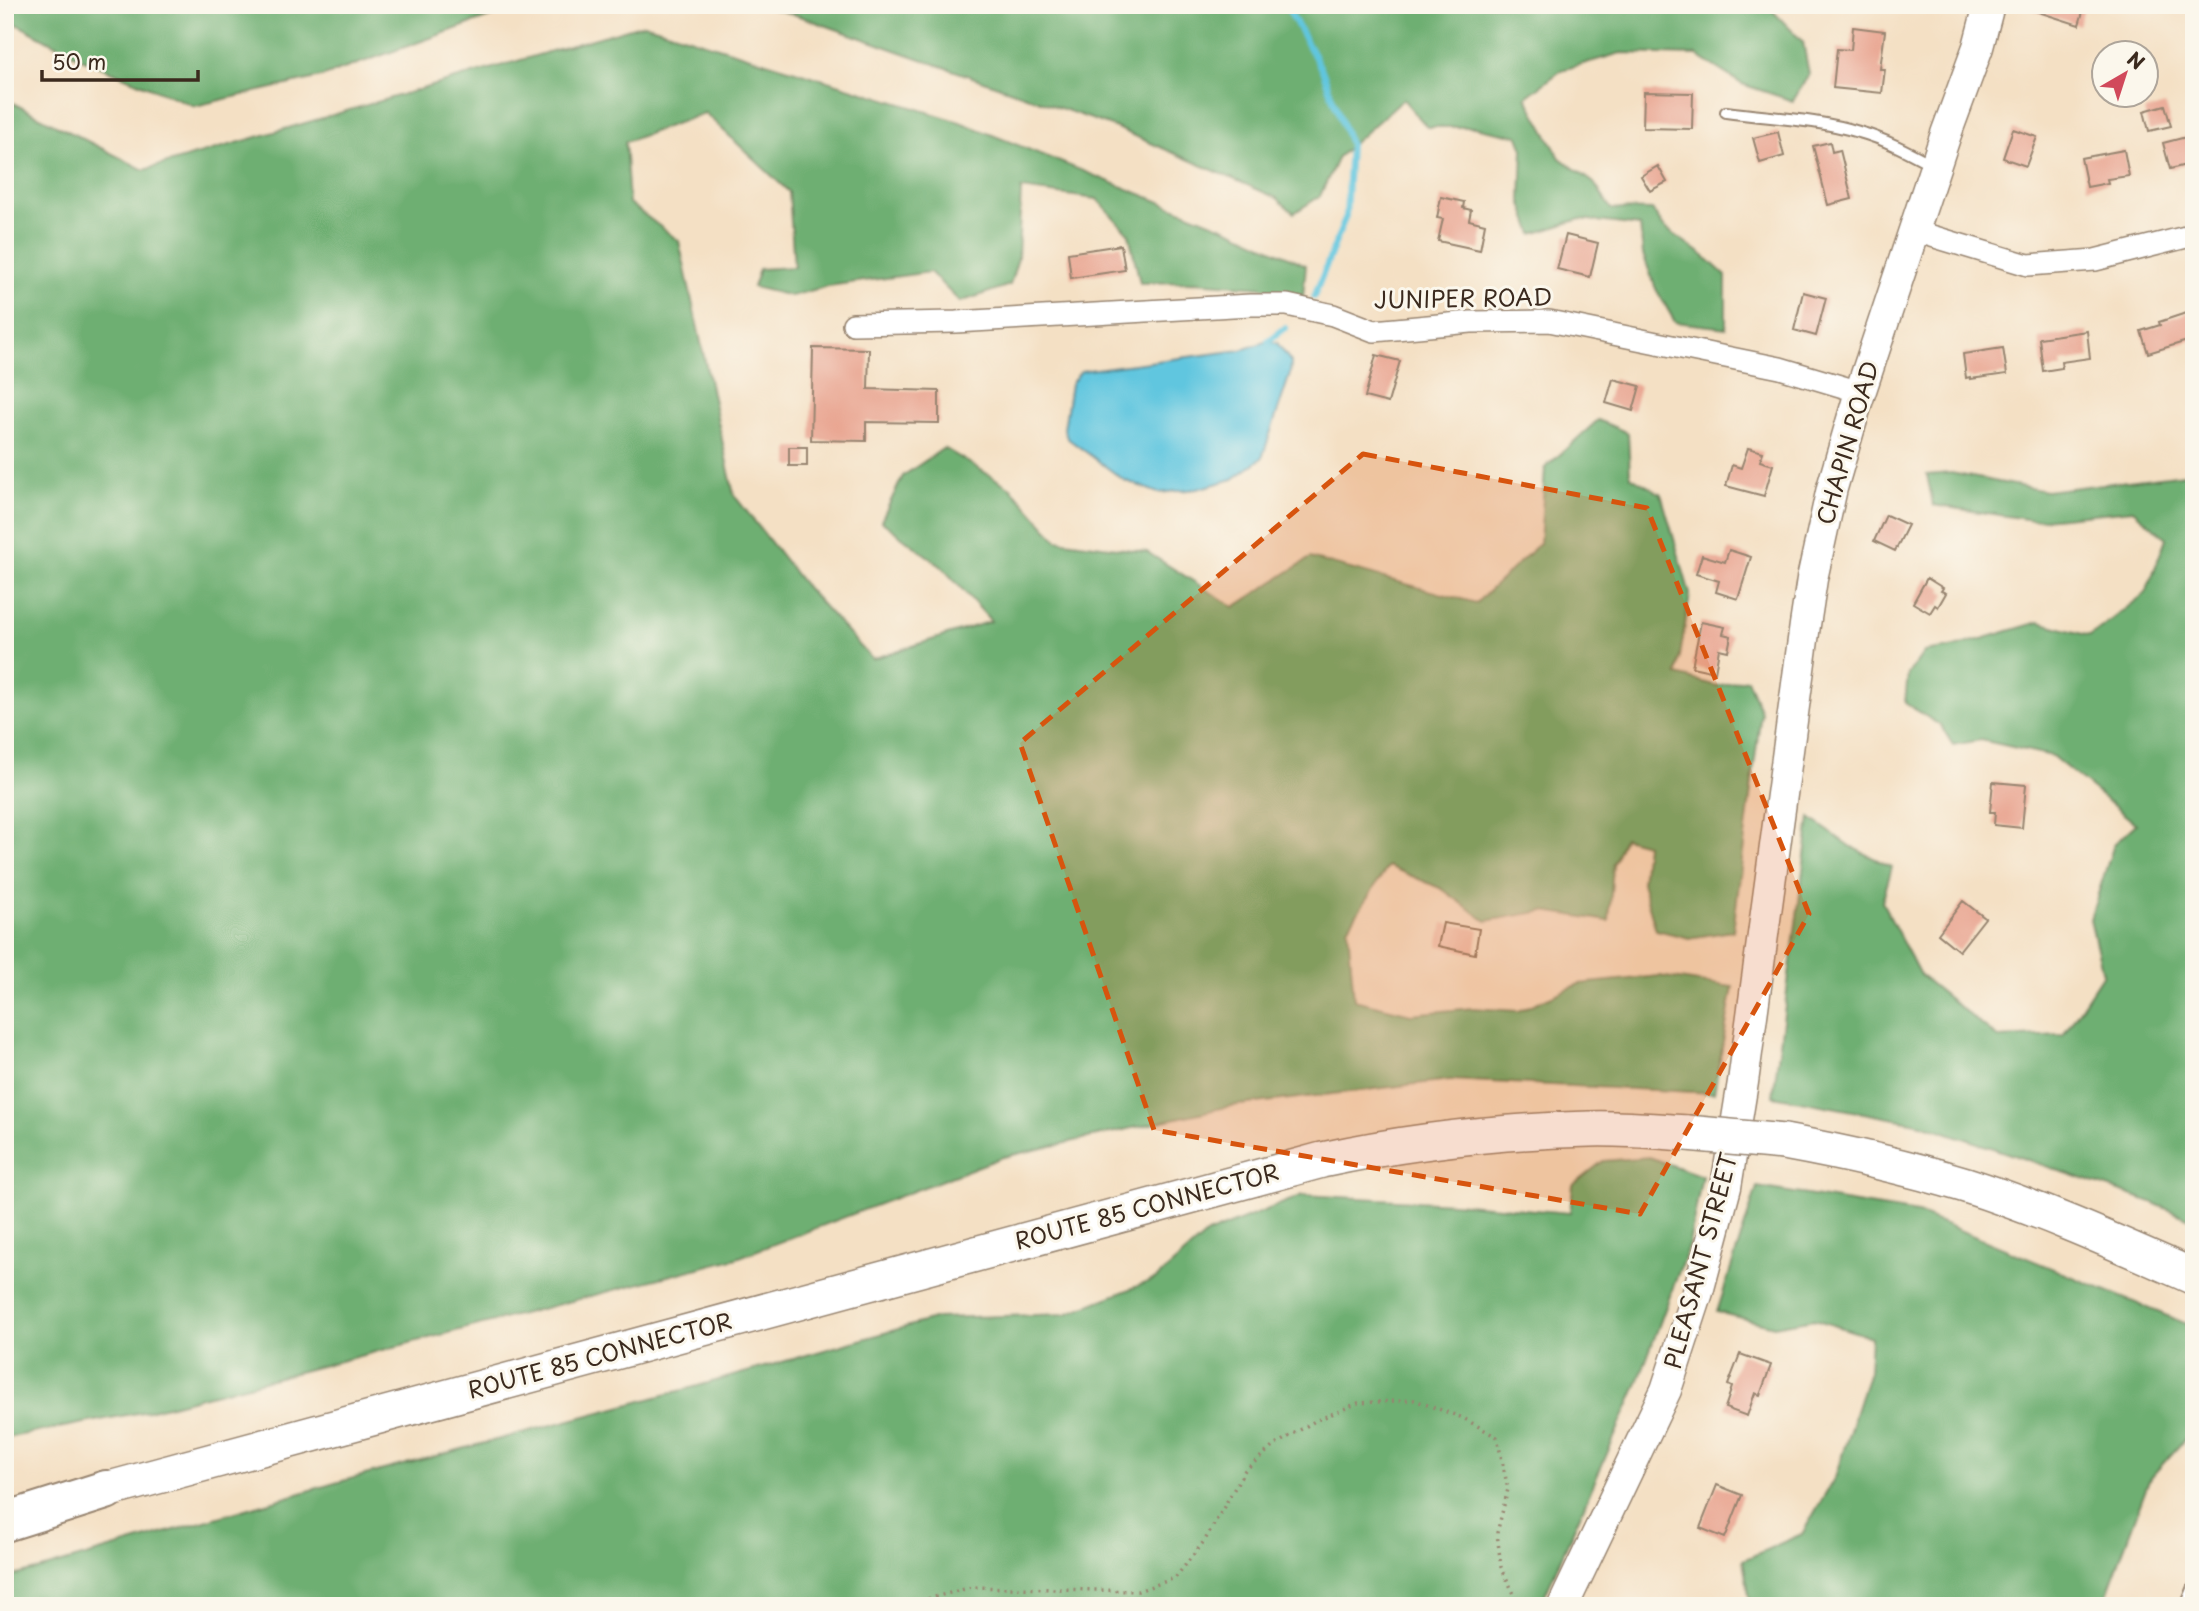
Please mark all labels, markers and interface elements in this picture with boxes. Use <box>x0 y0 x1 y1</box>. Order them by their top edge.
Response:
scale bar <box>42 38 198 82</box>
north arrow <box>2090 38 2160 108</box>
text: N <box>2122 44 2151 76</box>
text: 50 m <box>52 45 106 77</box>
street label: JUNIPER ROAD <box>1374 278 1552 317</box>
street label: CHAPIN ROAD <box>1806 357 1887 529</box>
street label: PLEASANT STREET <box>1654 1149 1745 1372</box>
street label: ROUTE 85 CONNECTOR <box>1011 1153 1283 1258</box>
street label: ROUTE 85 CONNECTOR <box>464 1302 736 1407</box>

